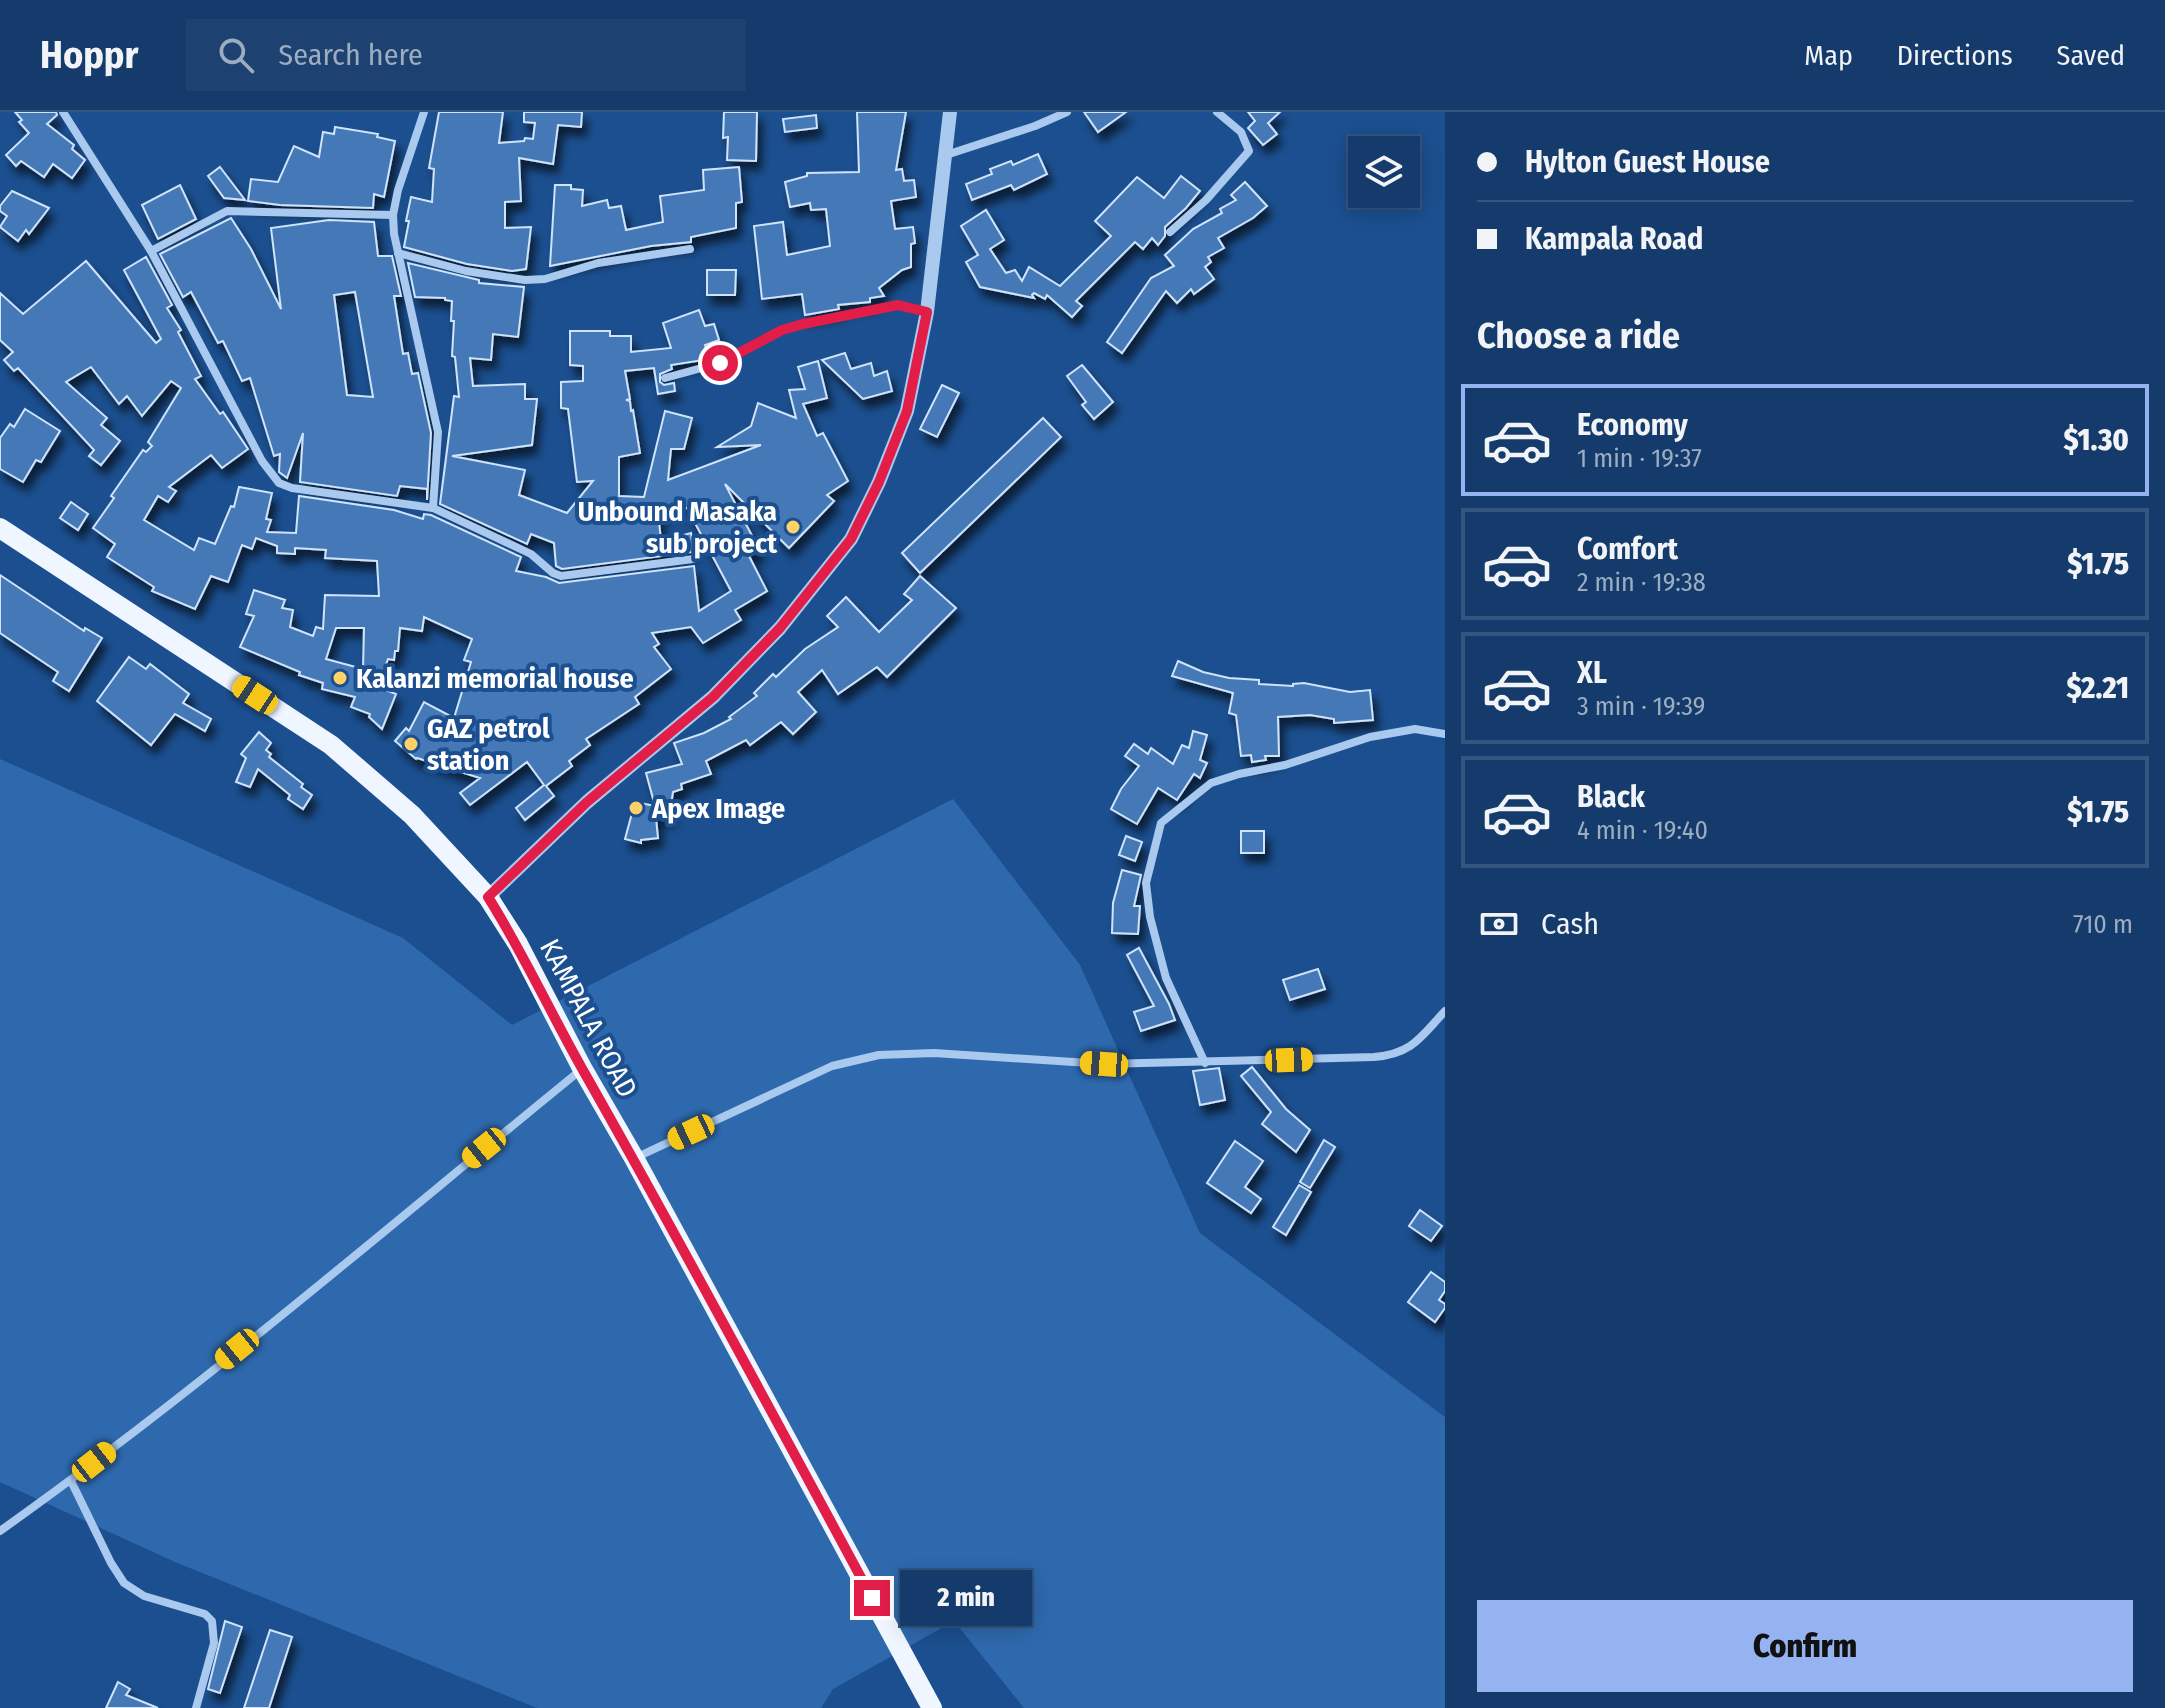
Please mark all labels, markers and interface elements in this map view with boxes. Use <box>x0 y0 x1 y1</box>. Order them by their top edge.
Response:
search box <box>186 19 746 91</box>
text: Hoppr <box>40 32 138 78</box>
icon: search <box>214 33 258 77</box>
text: Search here <box>278 37 423 73</box>
text: Map <box>1804 39 1853 72</box>
text: Directions <box>1897 39 2013 72</box>
text: Saved <box>2057 39 2125 72</box>
map controls <box>1348 136 1420 208</box>
button: layers <box>1348 136 1420 208</box>
text: Hylton Guest House <box>1525 144 1770 180</box>
text: Kampala Road <box>1525 221 1703 257</box>
text: Choose a ride <box>1477 314 1680 358</box>
route start <box>702 345 738 381</box>
icon: car <box>1481 404 1553 476</box>
text: Economy <box>1577 407 1688 443</box>
text: $1.30 <box>2064 422 2129 458</box>
text: 1 min · 19:37 <box>1577 443 1702 474</box>
place label: Unbound Masaka sub project <box>578 495 778 560</box>
marker: Unbound Masaka sub project <box>784 518 802 536</box>
icon: car <box>1481 528 1553 600</box>
text: Comfort <box>1577 531 1678 567</box>
text: $1.75 <box>2067 546 2129 582</box>
text: 2 min · 19:38 <box>1577 567 1706 598</box>
icon: car <box>1481 652 1553 724</box>
text: XL <box>1577 655 1607 691</box>
place label: Kalanzi memorial house <box>356 662 634 695</box>
marker: Kalanzi memorial house <box>331 669 349 687</box>
text: $2.21 <box>2067 670 2129 706</box>
car <box>228 672 282 718</box>
text: 3 min · 19:39 <box>1577 691 1705 722</box>
place label: GAZ petrol station <box>427 712 550 777</box>
marker: GAZ petrol station <box>402 735 420 753</box>
icon: car <box>1481 776 1553 848</box>
text: Black <box>1577 779 1645 815</box>
place label: Apex Image <box>651 792 785 825</box>
text: $1.75 <box>2067 794 2129 830</box>
marker: Apex Image <box>627 799 645 817</box>
text: 4 min · 19:40 <box>1577 815 1708 846</box>
icon: cash <box>1477 902 1521 946</box>
text: Cash <box>1541 906 1599 942</box>
text: 710 m <box>2073 909 2133 940</box>
street label: KAMPALA ROAD <box>533 934 644 1103</box>
car <box>1265 1047 1313 1073</box>
car <box>1079 1050 1129 1078</box>
car <box>664 1111 718 1153</box>
car <box>458 1124 510 1172</box>
car <box>211 1325 263 1373</box>
car <box>68 1438 120 1486</box>
callout: 2 min <box>900 1570 1032 1626</box>
route end <box>854 1580 890 1616</box>
text: 2 min <box>937 1582 995 1613</box>
button: Confirm <box>1477 1600 2133 1692</box>

